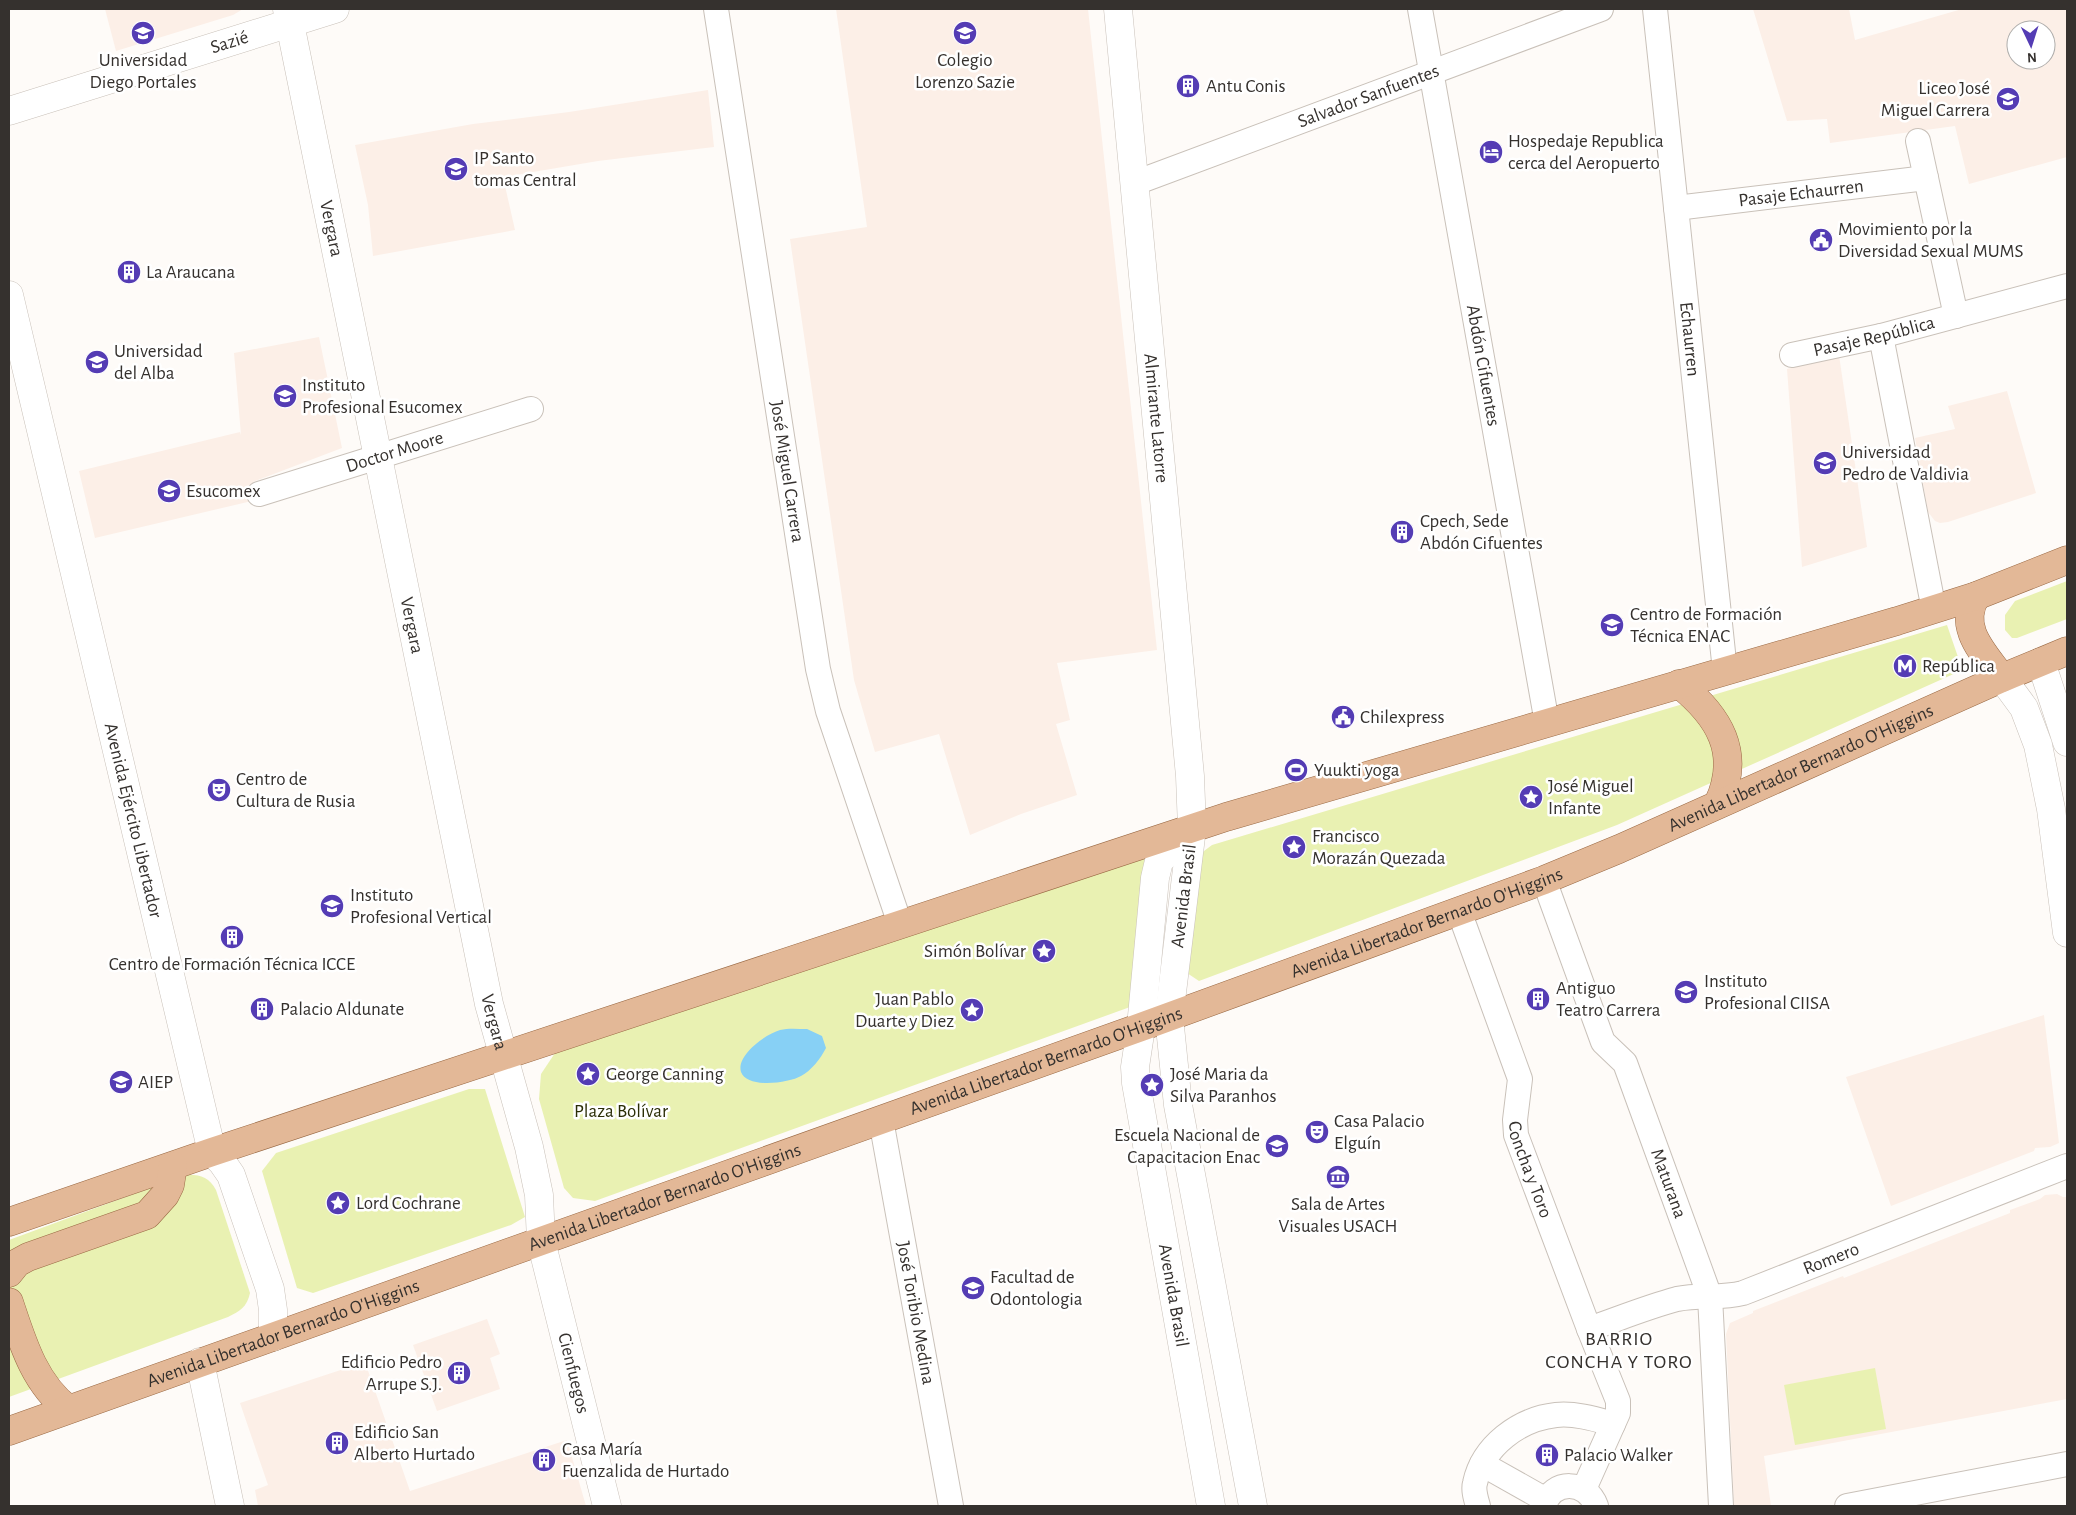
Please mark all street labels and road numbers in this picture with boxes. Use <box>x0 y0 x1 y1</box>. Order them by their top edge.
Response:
street label: Sazié <box>208 27 251 57</box>
street label: Salvador Sanfuentes <box>1295 61 1442 131</box>
street label: Pasaje Echaurren <box>1737 176 1865 210</box>
street label: Vergara <box>317 199 347 259</box>
street label: Echaurren <box>1677 301 1703 377</box>
street label: Abdón Cifuentes <box>1463 303 1504 428</box>
street label: Pasaje República <box>1812 312 1937 360</box>
street label: Almirante Latorre <box>1141 352 1172 484</box>
street label: José Miguel Carrera <box>767 399 808 544</box>
street label: Doctor Moore <box>343 427 446 476</box>
street label: Vergara <box>397 596 427 656</box>
street label: Avenida Libertador Bernardo O'Higgins <box>1665 701 1936 835</box>
street label: Avenida Ejército Libertador <box>101 721 166 920</box>
street label: Avenida Brasil <box>1168 843 1200 949</box>
street label: Avenida Libertador Bernardo O'Higgins <box>1288 864 1565 981</box>
street label: Vergara <box>478 992 511 1052</box>
street label: Avenida Libertador Bernardo O'Higgins <box>907 1003 1185 1118</box>
street label: Concha y Toro <box>1506 1121 1556 1220</box>
street label: Avenida Libertador Bernardo O'Higgins <box>526 1140 803 1254</box>
street label: Maturana <box>1647 1146 1690 1221</box>
street label: Romero <box>1800 1239 1862 1278</box>
street label: José Toribio Medina <box>894 1240 938 1386</box>
street label: Avenida Brasil <box>1155 1242 1192 1349</box>
street label: Avenida Libertador Bernardo O'Higgins <box>144 1276 422 1391</box>
street label: Cienfuegos <box>555 1331 593 1415</box>

